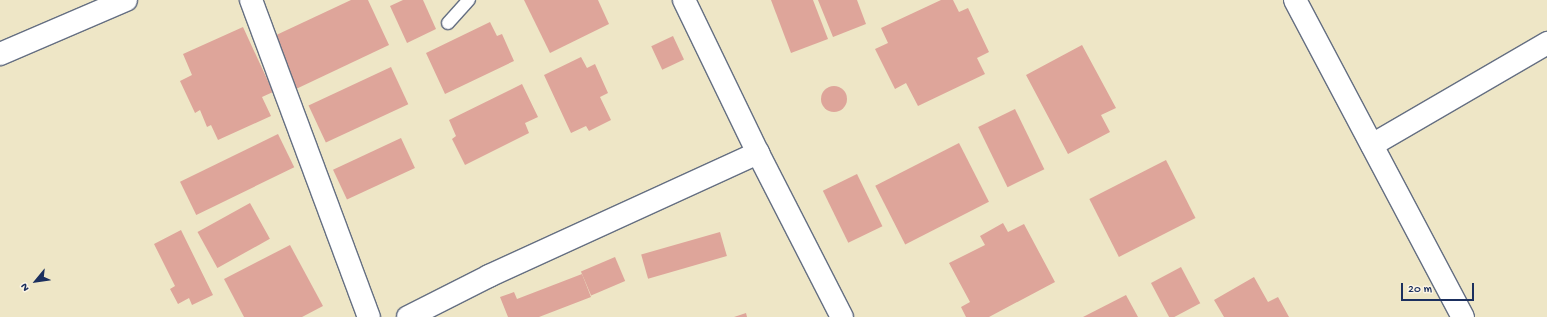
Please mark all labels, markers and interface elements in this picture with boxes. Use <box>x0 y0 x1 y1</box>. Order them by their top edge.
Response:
north arrow <box>16 261 56 301</box>
scale bar <box>1403 275 1476 301</box>
text: N <box>19 281 32 293</box>
text: 20 m <box>1408 283 1432 297</box>

